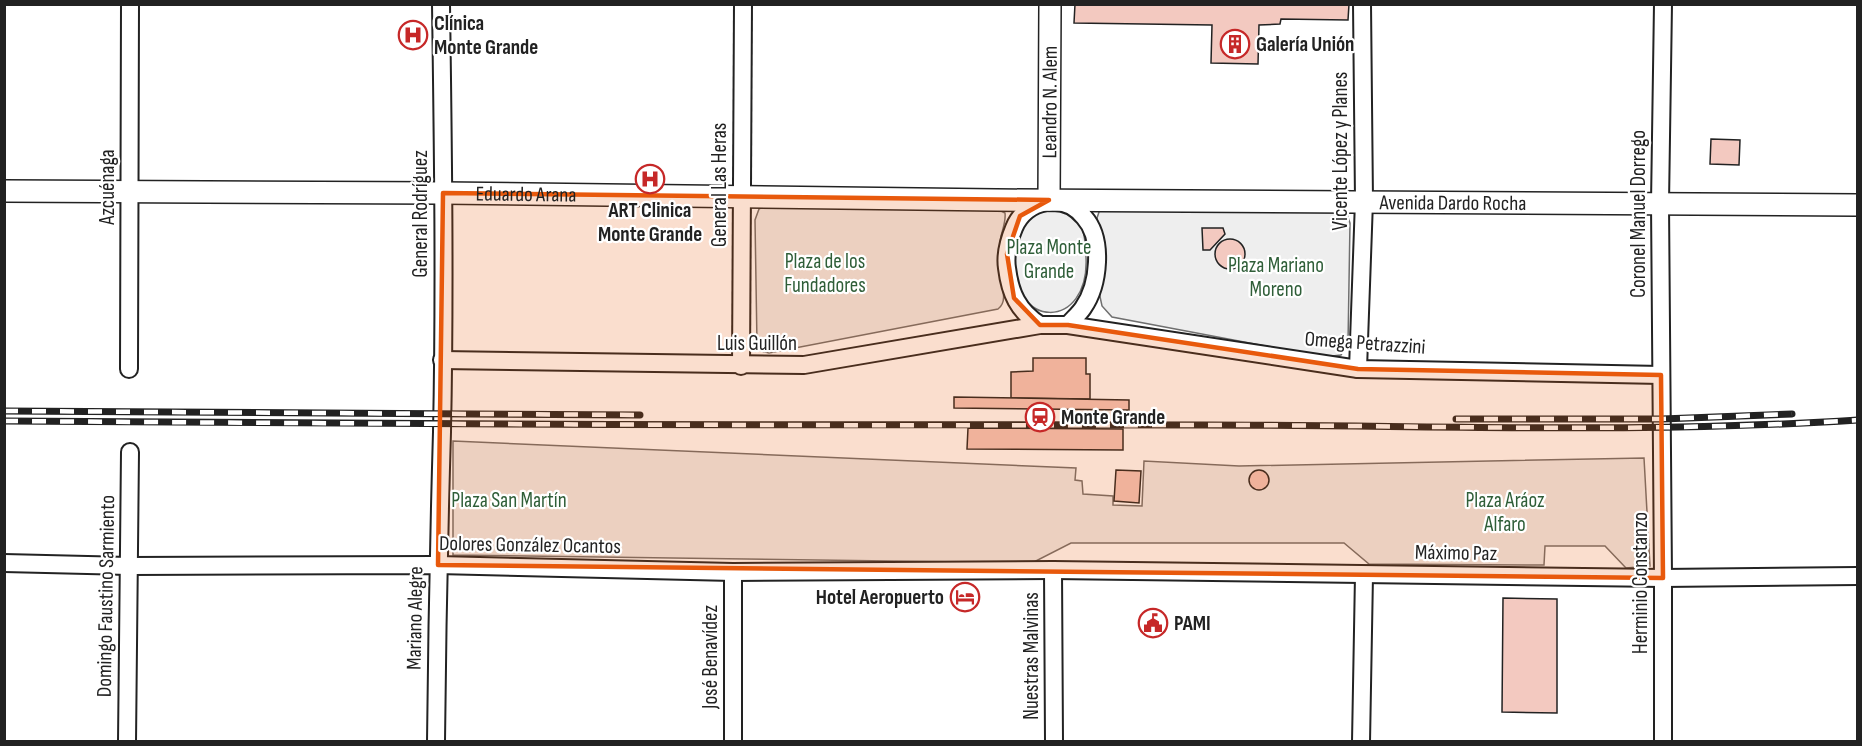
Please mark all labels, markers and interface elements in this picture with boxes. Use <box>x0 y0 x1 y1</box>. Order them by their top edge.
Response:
place label: Clínica Monte Grande <box>434 11 538 60</box>
hospital icon: Clínica Monte Grande <box>397 19 429 51</box>
building icon: Galería Unión <box>1219 28 1251 60</box>
place label: Galería Unión <box>1256 32 1354 57</box>
street label: Leandro N. Alem <box>1037 46 1062 158</box>
street label: Vicente López y Planes <box>1328 72 1353 230</box>
street label: General Las Heras <box>707 123 732 247</box>
street label: Coronel Manuel Dorrego <box>1626 130 1651 298</box>
street label: Azcuénaga <box>95 149 120 226</box>
street label: General Rodríguez <box>408 150 433 278</box>
hospital icon: ART Clinica Monte Grande <box>634 163 666 195</box>
street label: Eduardo Arana <box>475 181 577 207</box>
street label: Avenida Dardo Rocha <box>1378 190 1526 216</box>
place label: ART Clinica Monte Grande <box>598 198 702 247</box>
park label: Plaza Monte Grande <box>1007 235 1091 284</box>
park label: Plaza de los Fundadores <box>784 249 866 298</box>
park label: Plaza Mariano Moreno <box>1228 253 1324 302</box>
street label: Omega Petrazzini <box>1304 326 1426 360</box>
street label: Luis Guillón <box>717 331 797 356</box>
station icon: Monte Grande <box>1024 401 1056 433</box>
place label: Monte Grande <box>1061 405 1165 430</box>
park label: Plaza San Martín <box>451 488 567 513</box>
park label: Plaza Aráoz Alfaro <box>1465 488 1545 537</box>
street label: Domingo Faustino Sarmiento <box>92 495 120 697</box>
street label: Herminio Constanzo <box>1628 512 1653 654</box>
street label: Dolores González Ocantos <box>439 531 621 559</box>
street label: Máximo Paz <box>1415 540 1498 566</box>
street label: Mariano Alegre <box>402 566 428 670</box>
hotel icon: Hotel Aeropuerto <box>949 581 981 613</box>
place label: Hotel Aeropuerto <box>816 585 944 610</box>
street label: Nuestras Malvinas <box>1019 592 1044 720</box>
street label: José Benavídez <box>698 605 723 710</box>
public building icon: PAMI <box>1137 607 1169 639</box>
place label: PAMI <box>1174 611 1211 636</box>

